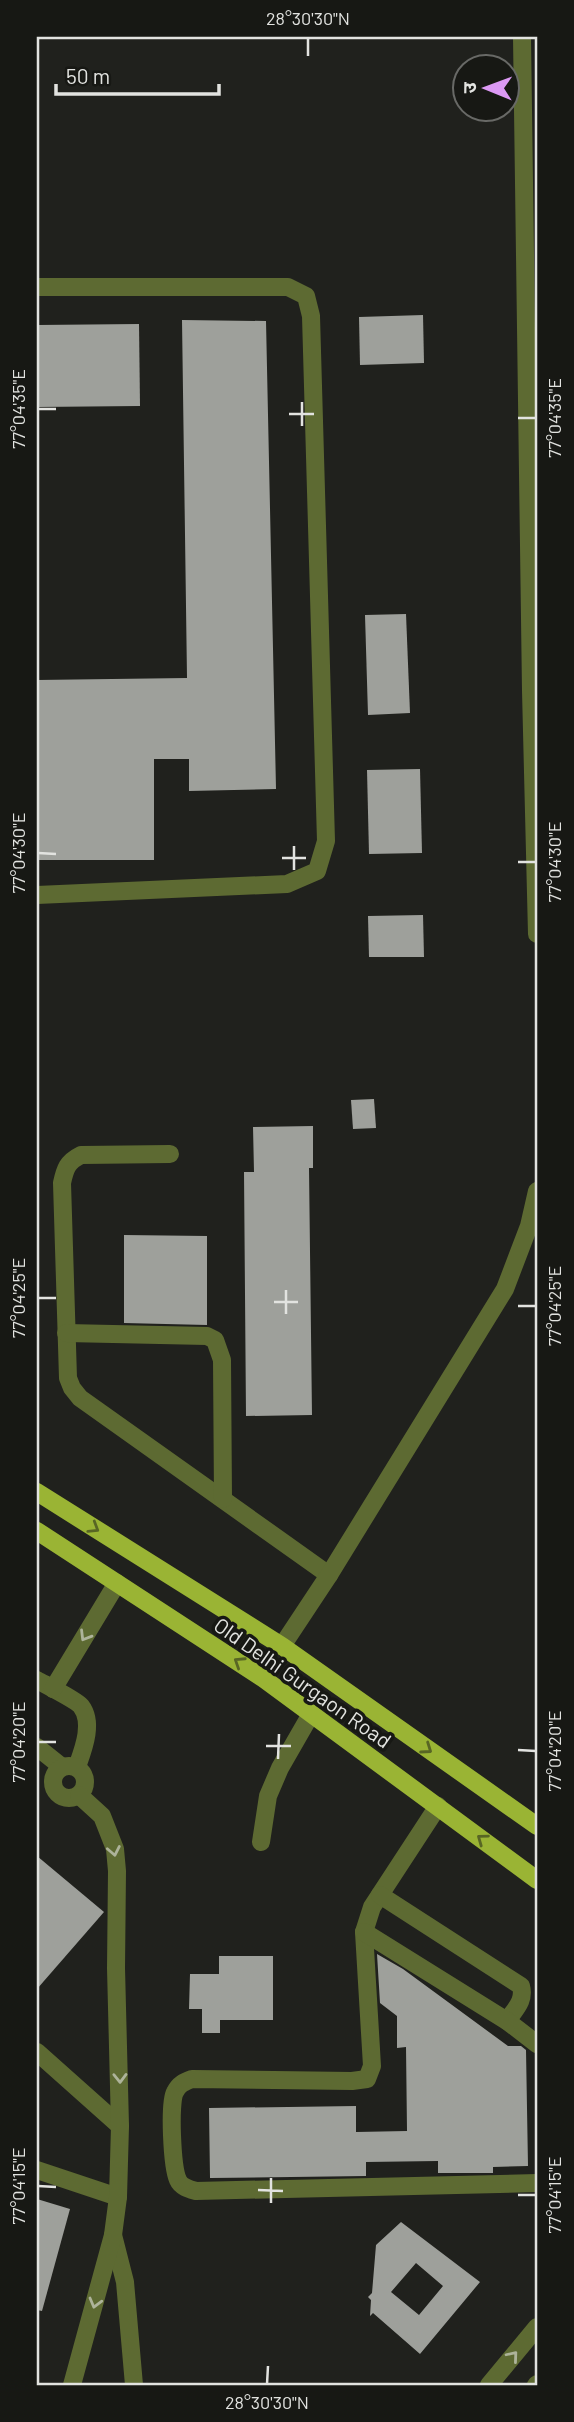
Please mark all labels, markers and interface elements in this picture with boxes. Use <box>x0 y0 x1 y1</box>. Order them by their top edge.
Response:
text: 28°30'30"N <box>266 7 350 29</box>
scale bar <box>56 52 219 96</box>
north arrow <box>452 52 522 122</box>
text: 50 m <box>66 63 110 88</box>
text: उ <box>457 81 480 93</box>
text: 77°04'35"E <box>7 369 29 449</box>
text: 77°04'35"E <box>543 378 565 458</box>
text: 77°04'30"E <box>7 812 29 894</box>
text: 77°04'30"E <box>543 821 565 903</box>
text: 77°04'25"E <box>7 1258 29 1338</box>
text: 77°04'25"E <box>543 1266 565 1346</box>
one-way arrow <box>87 1520 100 1533</box>
street label: Old Delhi Gurgaon Road <box>210 1611 396 1753</box>
one-way arrow <box>80 1628 93 1641</box>
one-way arrow <box>234 1658 247 1671</box>
text: 77°04'20"E <box>7 1701 29 1783</box>
text: 77°04'20"E <box>543 1710 565 1792</box>
one-way arrow <box>419 1741 432 1753</box>
one-way arrow <box>477 1835 490 1847</box>
one-way arrow <box>106 1845 121 1857</box>
one-way arrow <box>112 2073 127 2084</box>
text: 77°04'15"E <box>7 2147 29 2225</box>
text: 77°04'15"E <box>543 2156 565 2234</box>
one-way arrow <box>88 2296 103 2308</box>
one-way arrow <box>505 2352 517 2365</box>
text: 28°30'30"N <box>225 2391 309 2413</box>

